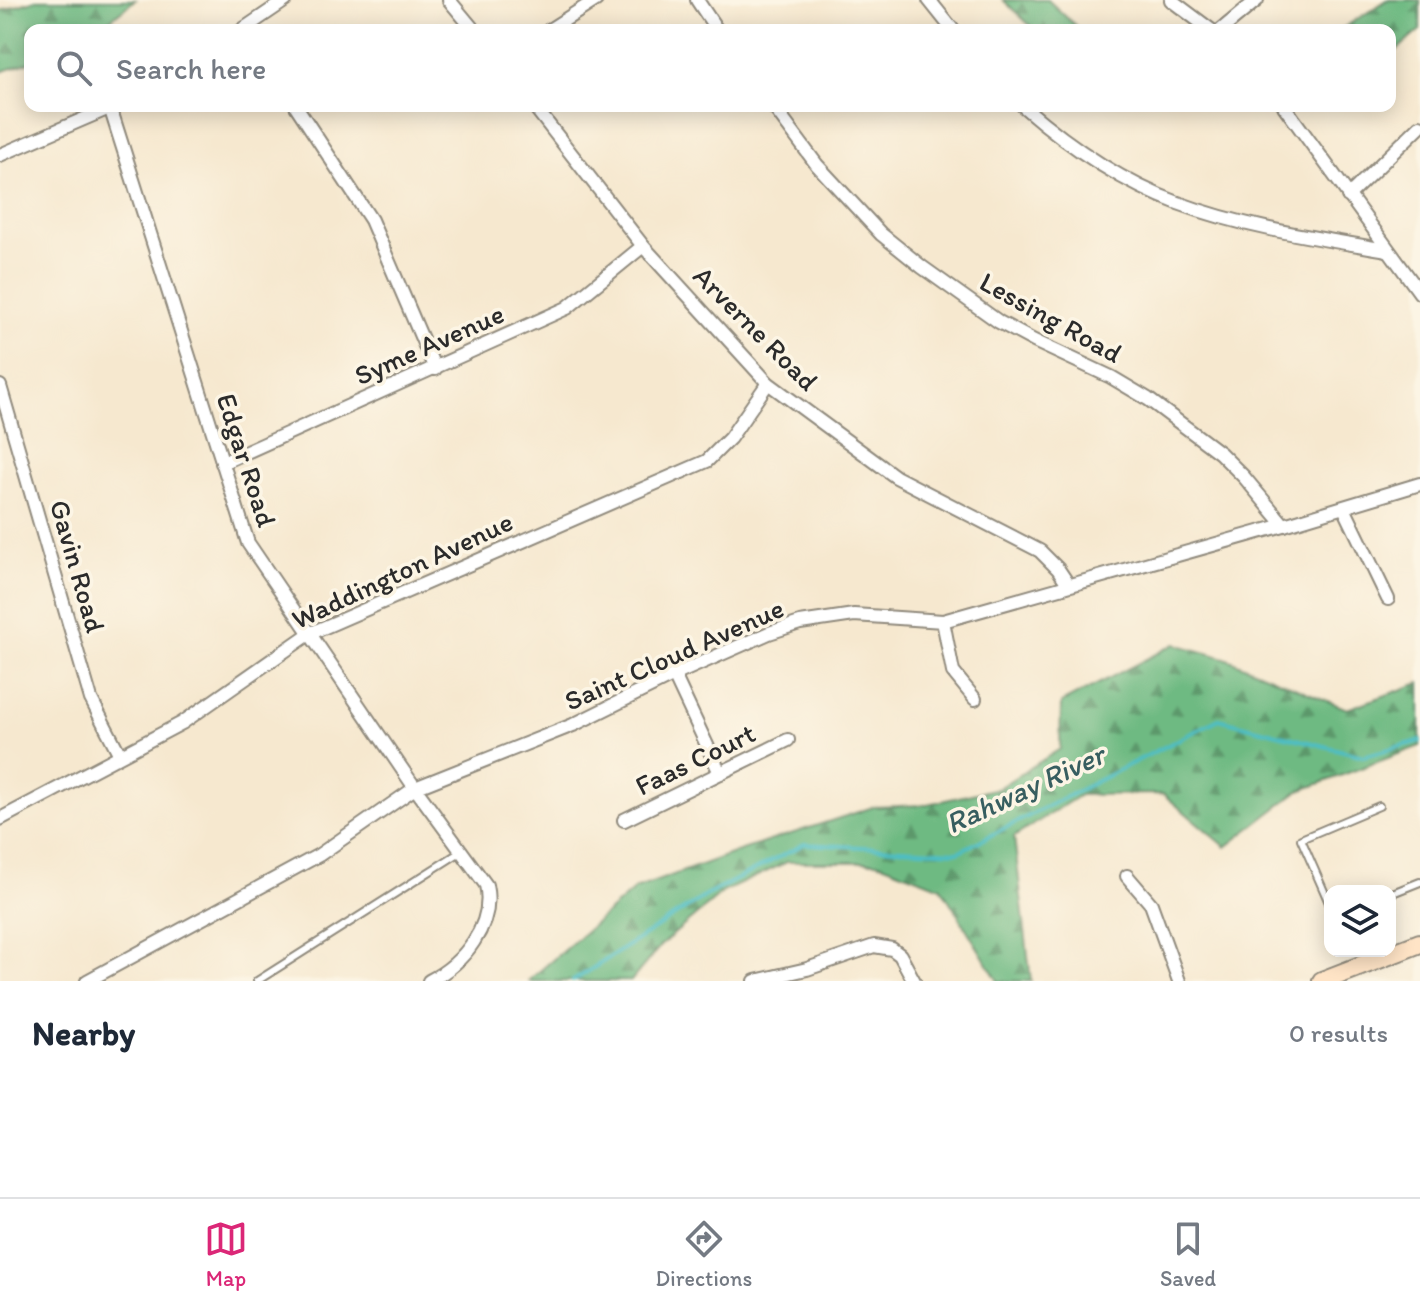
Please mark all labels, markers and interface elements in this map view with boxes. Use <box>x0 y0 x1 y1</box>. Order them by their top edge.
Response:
search box <box>24 24 1396 112</box>
icon: search <box>52 46 96 90</box>
text: Search here <box>116 50 266 87</box>
street label: Arverne Road <box>686 258 826 398</box>
street label: Lessing Road <box>974 264 1128 370</box>
street label: Syme Avenue <box>349 296 509 392</box>
street label: Edgar Road <box>209 389 285 532</box>
street label: Gavin Road <box>43 496 113 636</box>
street label: Waddington Avenue <box>286 504 518 636</box>
street label: Saint Cloud Avenue <box>559 590 789 718</box>
street label: Faas Court <box>629 715 761 803</box>
water label: Rahway River <box>939 734 1114 842</box>
map controls <box>1324 885 1396 957</box>
button: layers <box>1324 885 1396 957</box>
text: Nearby <box>32 1013 135 1054</box>
text: 0 results <box>1289 1017 1388 1049</box>
tab: Map <box>204 1217 248 1292</box>
tab: Directions <box>656 1217 752 1292</box>
tab: Saved <box>1160 1217 1216 1292</box>

